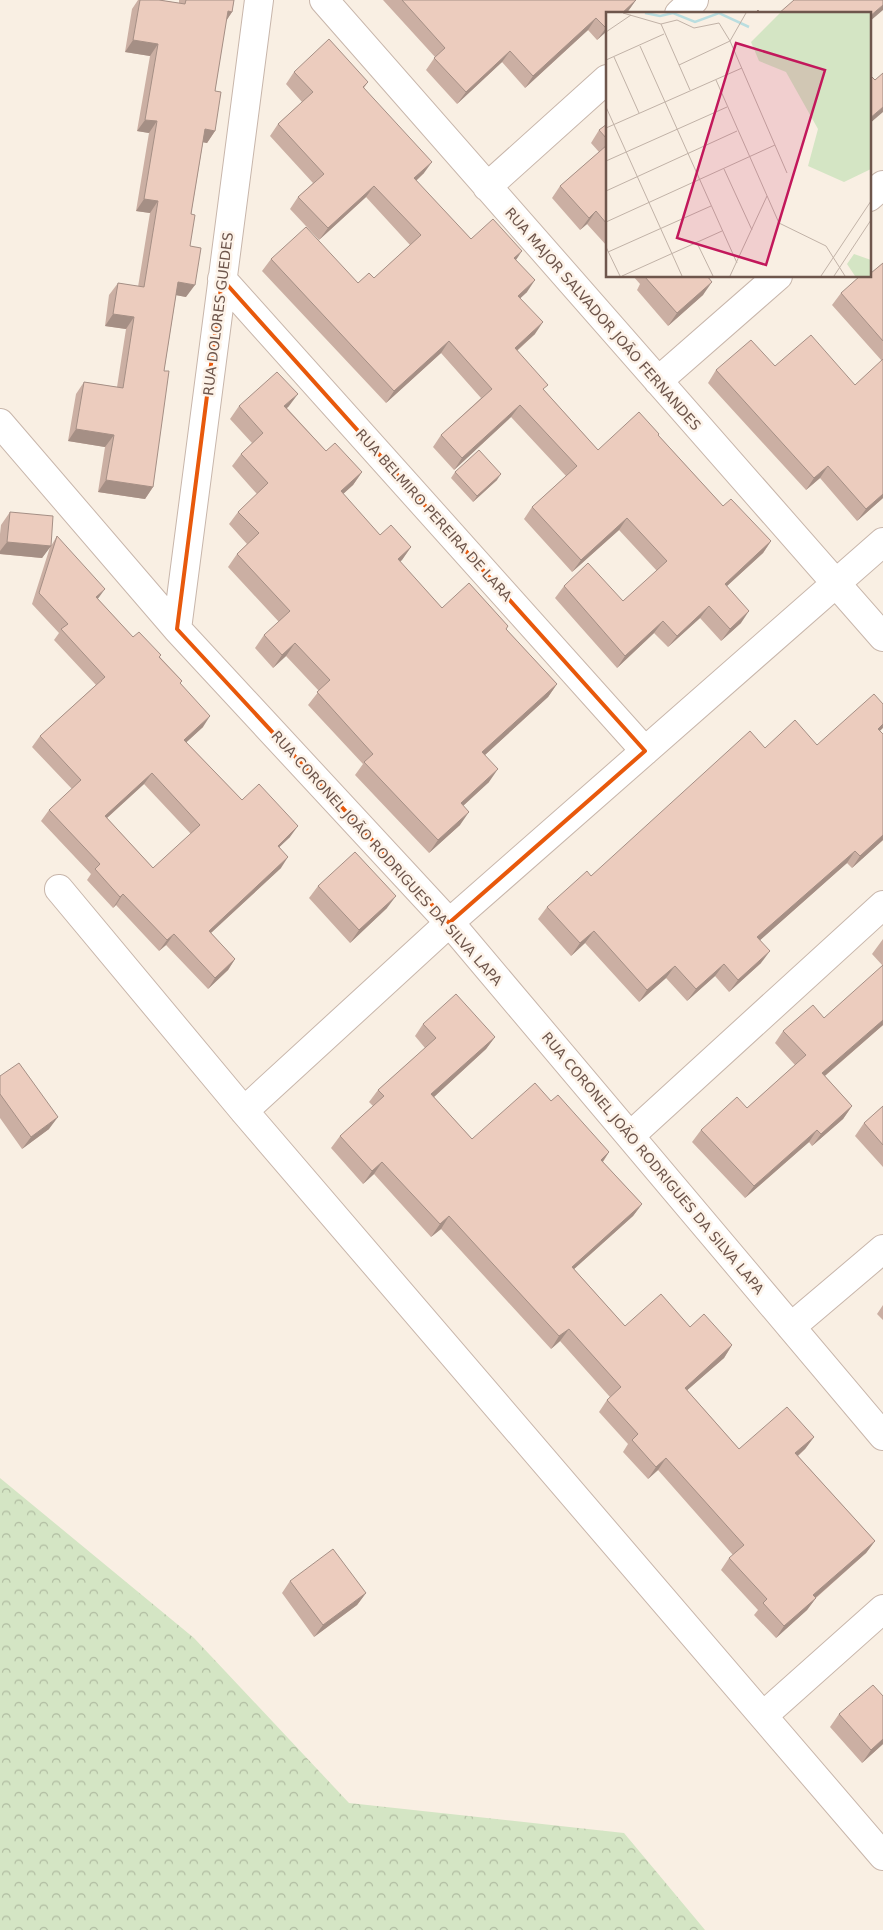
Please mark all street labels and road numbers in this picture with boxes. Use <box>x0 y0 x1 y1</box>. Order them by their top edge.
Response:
street label: RUA MAJOR SALVADOR JOÃO FERNANDES <box>502 204 704 434</box>
street label: RUA DOLORES GUEDES <box>200 231 236 397</box>
street label: RUA BELMIRO PEREIRA DE LARA <box>353 426 516 604</box>
street label: RUA CORONEL JOÃO RODRIGUES DA SILVA LAPA <box>268 727 506 989</box>
street label: RUA CORONEL JOÃO RODRIGUES DA SILVA LAPA <box>539 1029 768 1297</box>

